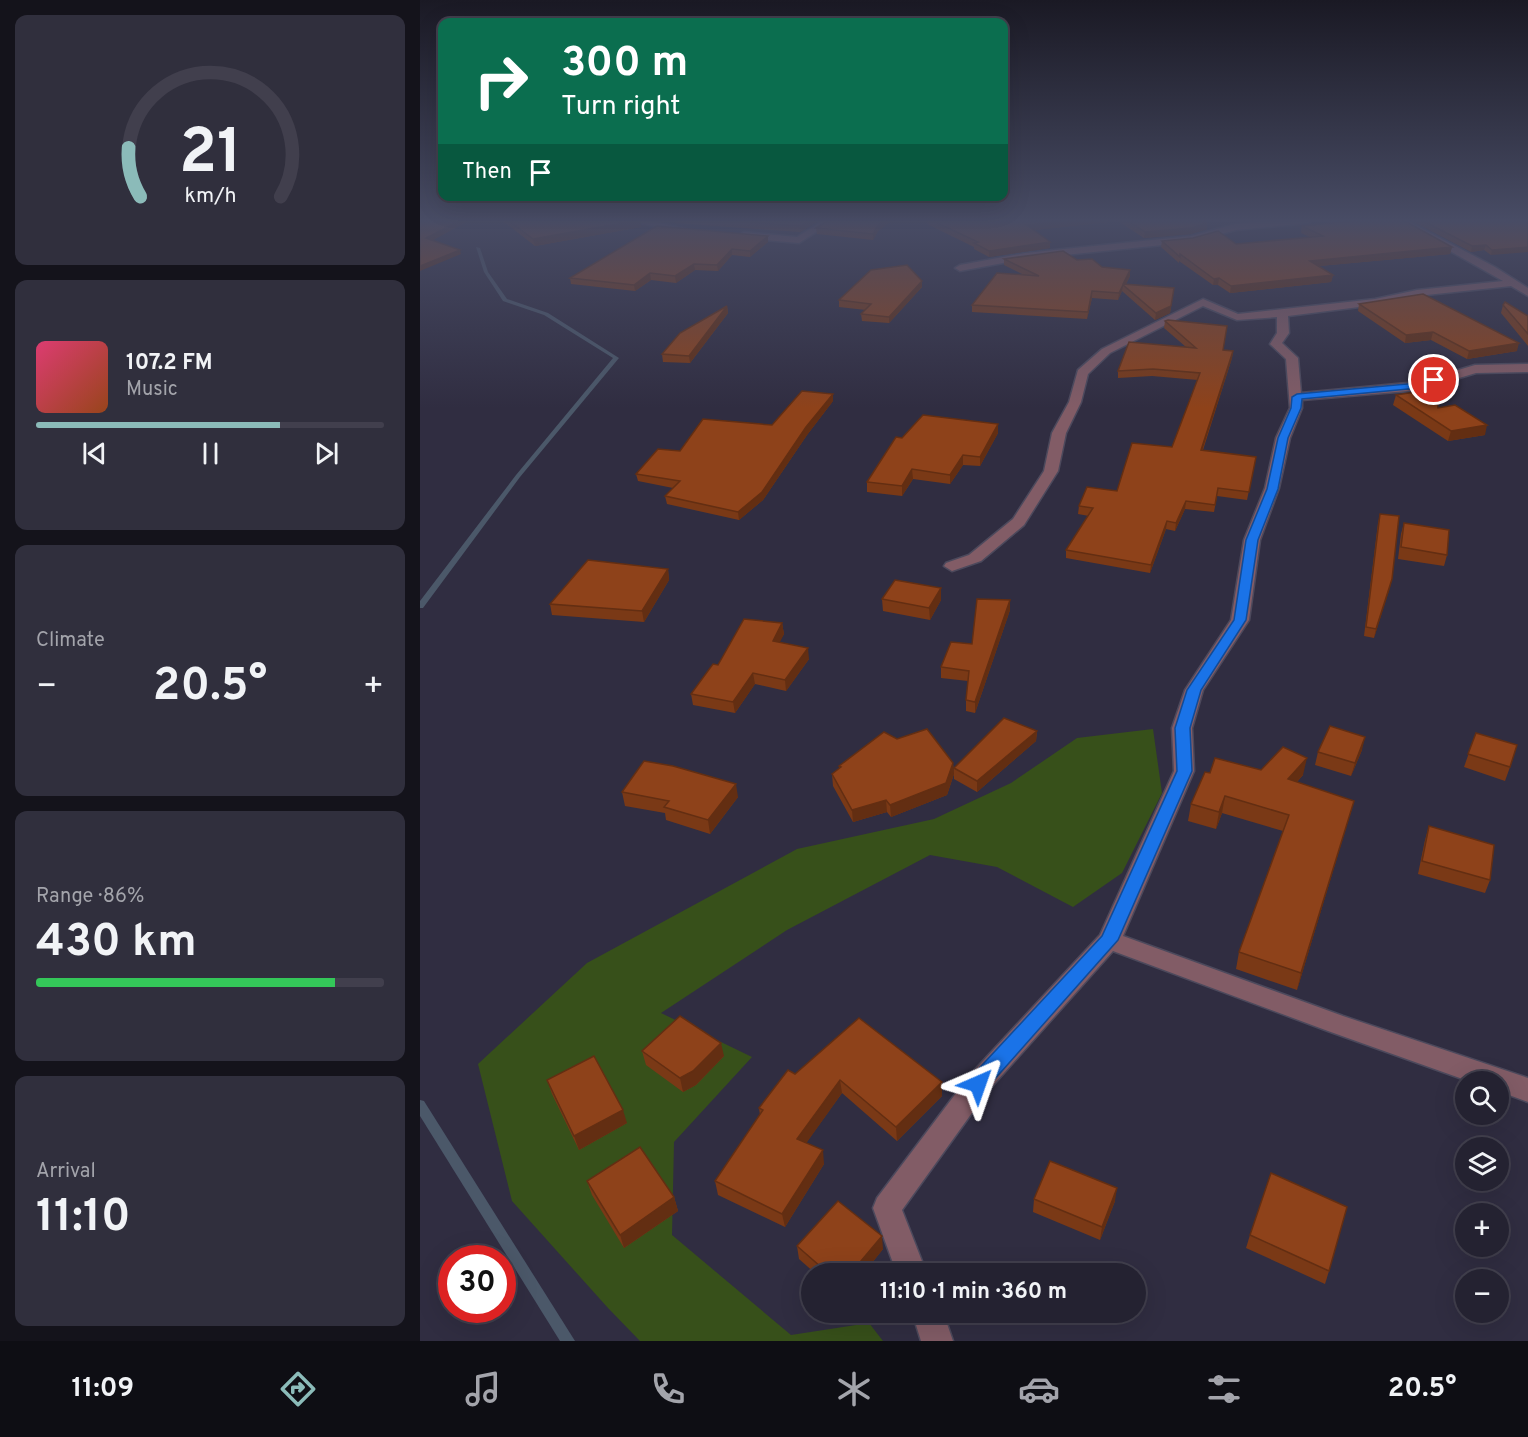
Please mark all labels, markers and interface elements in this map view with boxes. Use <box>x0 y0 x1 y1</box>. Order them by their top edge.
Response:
text: 300 m <box>561 38 688 91</box>
icon: right <box>462 42 540 120</box>
text: Turn right <box>561 90 680 124</box>
text: 21 <box>178 116 242 195</box>
icon: arrive <box>524 156 557 189</box>
text: Then <box>462 159 512 186</box>
text: km/h <box>184 183 236 210</box>
text: 107.2 FM <box>126 350 213 377</box>
pin <box>1408 354 1459 405</box>
icon: arrive <box>1417 363 1450 396</box>
text: Music <box>126 377 178 403</box>
icon: previous <box>78 437 111 470</box>
icon: pause <box>194 437 227 470</box>
icon: next <box>310 437 343 470</box>
text: Climate <box>36 628 105 654</box>
text: 20.5° <box>153 659 267 716</box>
text: − <box>36 667 57 709</box>
text: + <box>363 667 384 709</box>
text: Range · 86% <box>36 884 144 910</box>
text: 430 km <box>36 915 197 972</box>
position arrow <box>946 1052 1010 1116</box>
map controls <box>1455 1071 1509 1323</box>
button: search <box>1455 1071 1509 1125</box>
button: layers <box>1455 1137 1509 1191</box>
text: Arrival <box>36 1159 96 1185</box>
text: 11:10 <box>36 1190 131 1247</box>
button: + <box>1455 1203 1509 1257</box>
speed limit sign: 30 <box>438 1245 516 1323</box>
button: − <box>1455 1269 1509 1323</box>
text: 11:10 · 1 min · 360 m <box>880 1279 1067 1306</box>
icon: directions <box>277 1368 319 1410</box>
icon: music <box>462 1368 504 1410</box>
icon: phone <box>647 1368 689 1410</box>
icon: climate <box>833 1368 875 1410</box>
icon: car <box>1018 1368 1060 1410</box>
icon: filters <box>1203 1368 1245 1410</box>
text: 11:09 <box>72 1372 134 1406</box>
text: 20.5° <box>1388 1372 1456 1406</box>

